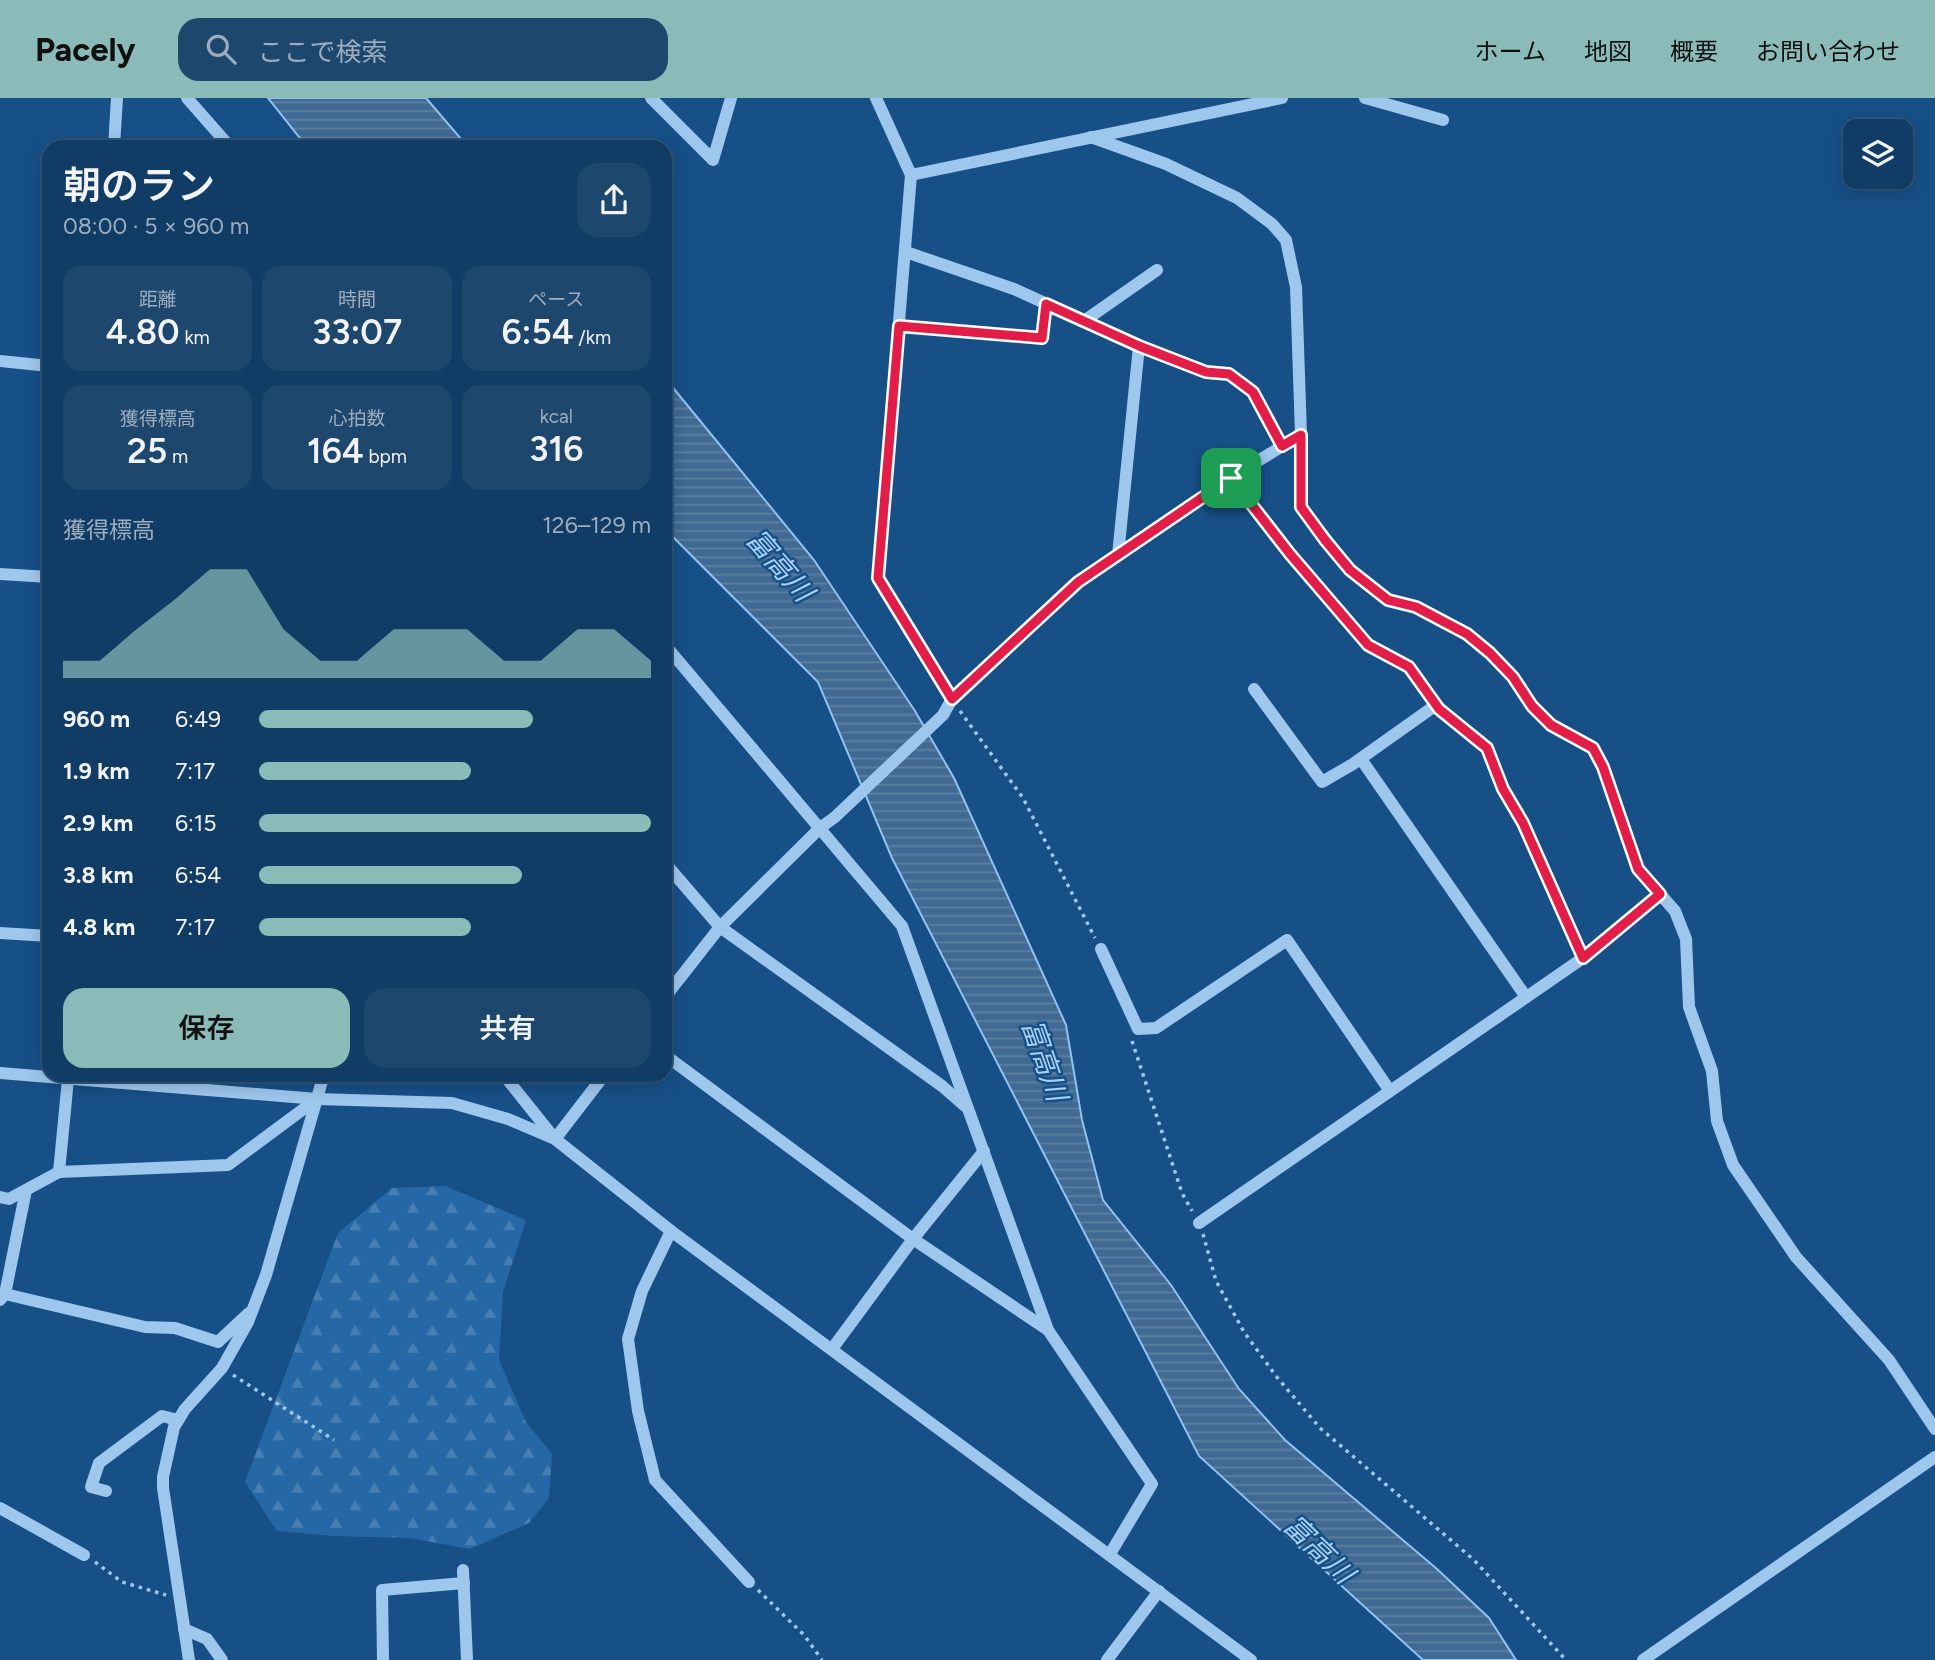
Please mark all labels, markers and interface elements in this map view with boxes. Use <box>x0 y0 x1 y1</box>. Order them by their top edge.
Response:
search box <box>178 18 668 81</box>
text: Pacely <box>35 30 136 69</box>
icon: search <box>202 30 240 68</box>
text: ここで検索 <box>258 36 388 68</box>
text: ホーム <box>1475 37 1546 66</box>
text: 地図 <box>1584 37 1632 66</box>
text: 概要 <box>1670 37 1718 66</box>
text: お問い合わせ <box>1756 37 1900 66</box>
map controls <box>1843 119 1913 189</box>
button: layers <box>1843 119 1913 189</box>
text: 朝のラン <box>63 163 215 209</box>
button: share <box>577 163 651 237</box>
text: 08:00 · 5 × 960 m <box>63 212 249 240</box>
text: 距離 <box>139 288 177 311</box>
text: 時間 <box>338 288 376 311</box>
text: ペース <box>528 288 584 311</box>
text: 4.80 <box>106 311 180 353</box>
text: 33:07 <box>312 311 402 353</box>
text: 6:54 <box>502 311 574 353</box>
text: km <box>180 326 210 349</box>
text: /km <box>574 326 611 349</box>
text: kcal <box>540 405 573 428</box>
text: 獲得標高 <box>120 407 196 430</box>
text: 心拍数 <box>328 407 386 430</box>
text: 316 <box>529 428 583 470</box>
text: 25 <box>127 430 167 472</box>
text: 164 <box>307 430 364 472</box>
text: m <box>167 445 188 468</box>
text: bpm <box>364 445 407 468</box>
pin <box>1201 448 1261 508</box>
icon: arrive <box>1212 459 1250 497</box>
text: 126–129 m <box>542 511 651 539</box>
text: 獲得標高 <box>63 516 155 544</box>
water label: 富高川 <box>740 522 822 610</box>
text: 960 m <box>63 705 130 733</box>
text: 6:49 <box>175 705 221 733</box>
text: 1.9 km <box>63 757 130 785</box>
text: 7:17 <box>175 757 215 785</box>
text: 2.9 km <box>63 809 133 837</box>
text: 6:15 <box>175 809 217 837</box>
text: 3.8 km <box>63 861 133 889</box>
text: 6:54 <box>175 861 221 889</box>
text: 4.8 km <box>63 913 135 941</box>
text: 7:17 <box>175 913 215 941</box>
button: 保存 <box>63 988 350 1068</box>
button: 共有 <box>364 988 651 1068</box>
water label: 富高川 <box>1015 1015 1076 1108</box>
water label: 富高川 <box>1277 1508 1363 1592</box>

